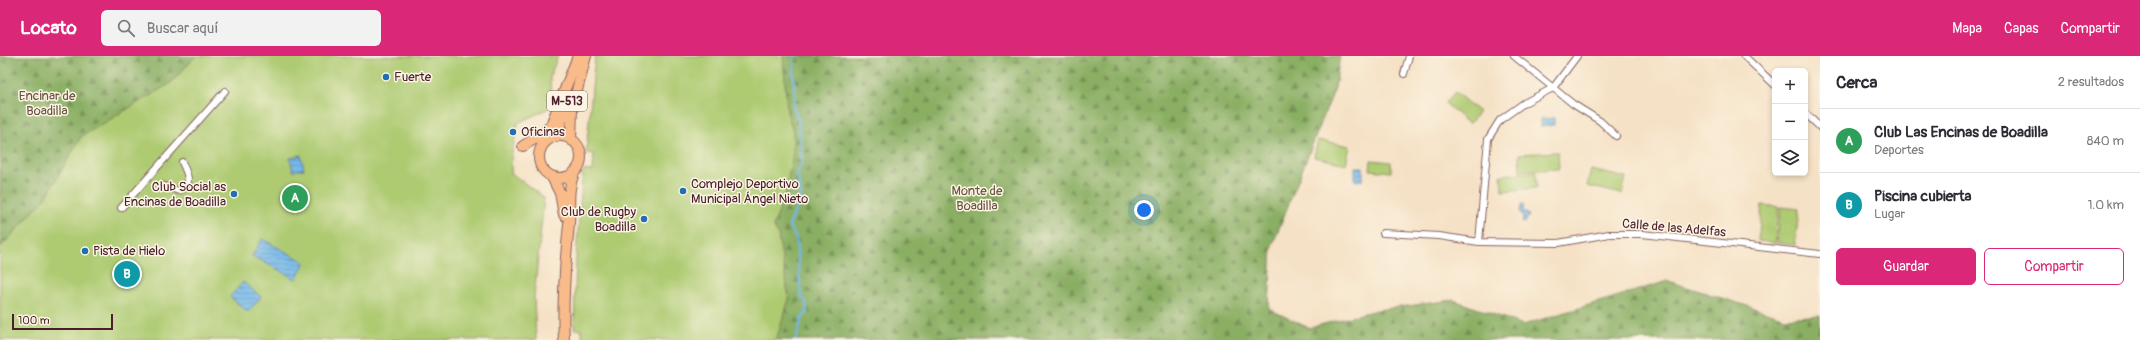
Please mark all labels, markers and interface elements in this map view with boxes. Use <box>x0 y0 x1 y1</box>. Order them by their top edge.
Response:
search box <box>101 10 381 46</box>
text: Locato <box>20 16 77 40</box>
icon: search <box>115 17 137 39</box>
text: Buscar aquí <box>147 19 218 38</box>
text: Mapa <box>1952 20 1982 37</box>
text: Capas <box>2004 20 2039 37</box>
text: Compartir <box>2061 20 2120 37</box>
map controls <box>1772 68 1808 176</box>
button: + <box>1772 68 1808 104</box>
place label: Fuerte <box>394 69 432 85</box>
marker: Fuerte <box>381 72 391 82</box>
text: Cerca <box>1836 72 1877 93</box>
text: 2 resultados <box>2058 74 2124 90</box>
park label: Encinar de Boadilla <box>19 88 76 119</box>
road number: M-513 <box>547 91 587 111</box>
button: − <box>1772 104 1808 140</box>
text: Club Las Encinas de Boadilla <box>1874 123 2048 142</box>
place label: Oficinas <box>521 124 565 140</box>
marker: Oficinas <box>508 127 518 137</box>
text: A <box>1845 133 1853 149</box>
text: 840 m <box>2087 133 2124 149</box>
button: layers <box>1772 140 1808 176</box>
text: Deportes <box>1874 142 1924 158</box>
place label: Complejo Deportivo Municipal Ángel Nieto <box>691 176 808 207</box>
place label: Club Social as Encinas de Boadilla <box>124 179 226 210</box>
pin: A <box>282 183 308 213</box>
park label: Monte de Boadilla <box>952 183 1003 214</box>
marker: Complejo Deportivo Municipal Ángel Nieto <box>678 186 688 196</box>
text: Piscina cubierta <box>1874 187 1972 206</box>
marker: Club Social as Encinas de Boadilla <box>229 189 239 199</box>
text: B <box>1845 197 1853 213</box>
text: 1.0 km <box>2087 197 2124 213</box>
your location <box>1134 200 1154 220</box>
place label: Club de Rugby Boadilla <box>561 204 636 235</box>
text: Lugar <box>1874 206 1905 222</box>
marker: Club de Rugby Boadilla <box>639 214 649 224</box>
street label: Calle de las Adelfas <box>1621 215 1727 241</box>
place label: Pista de Hielo <box>93 243 165 259</box>
marker: Pista de Hielo <box>80 246 90 256</box>
button: Guardar <box>1836 248 1976 285</box>
button: Compartir <box>1984 248 2124 285</box>
pin: B <box>114 259 140 289</box>
scale bar <box>12 312 113 331</box>
text: 100 m <box>18 314 49 327</box>

